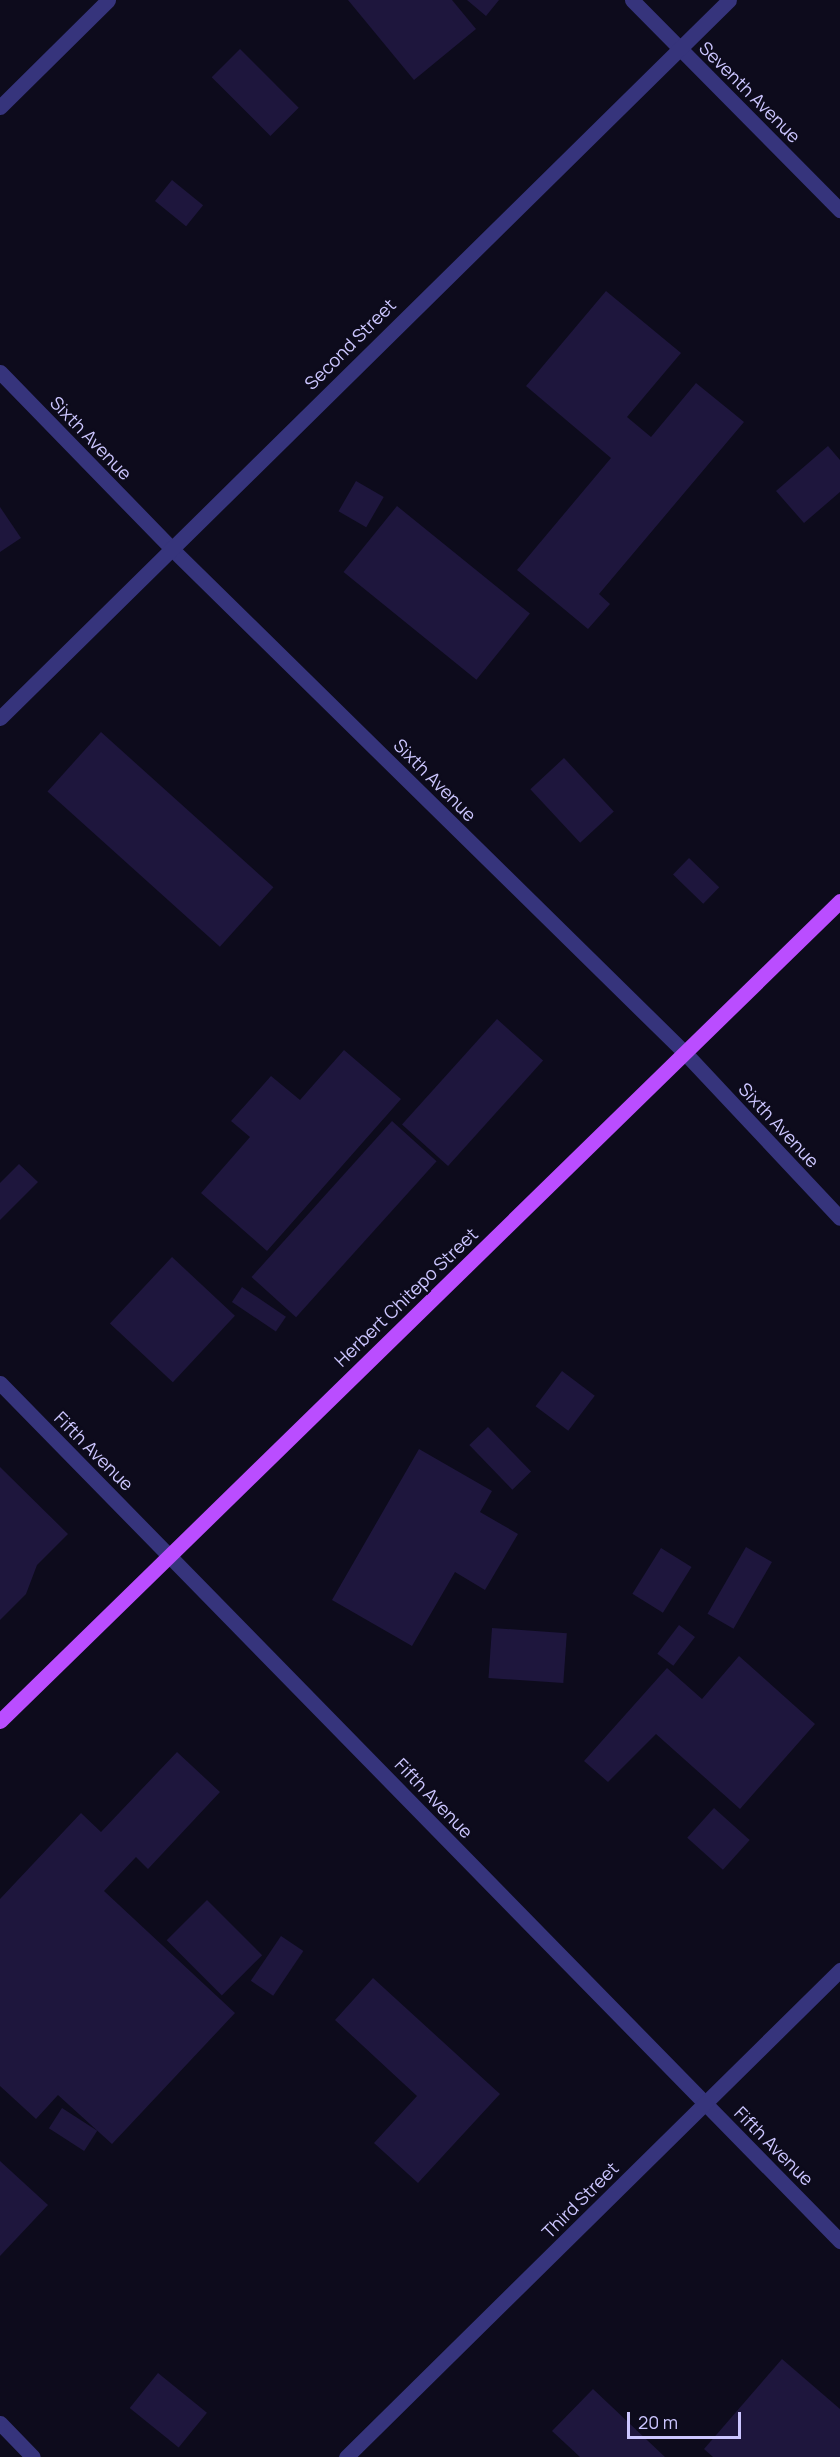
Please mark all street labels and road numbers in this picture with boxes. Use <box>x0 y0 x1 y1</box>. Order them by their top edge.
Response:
street label: Seventh Avenue <box>695 37 805 147</box>
street label: Second Street <box>300 294 400 394</box>
street label: Sixth Avenue <box>46 392 136 484</box>
street label: Sixth Avenue <box>389 734 481 826</box>
street label: Sixth Avenue <box>734 1078 824 1172</box>
street label: Herbert Chitepo Street <box>330 1223 482 1371</box>
street label: Fifth Avenue <box>50 1407 138 1495</box>
street label: Fifth Avenue <box>391 1754 477 1842</box>
street label: Fifth Avenue <box>730 2102 818 2190</box>
street label: Third Street <box>537 2157 623 2243</box>

